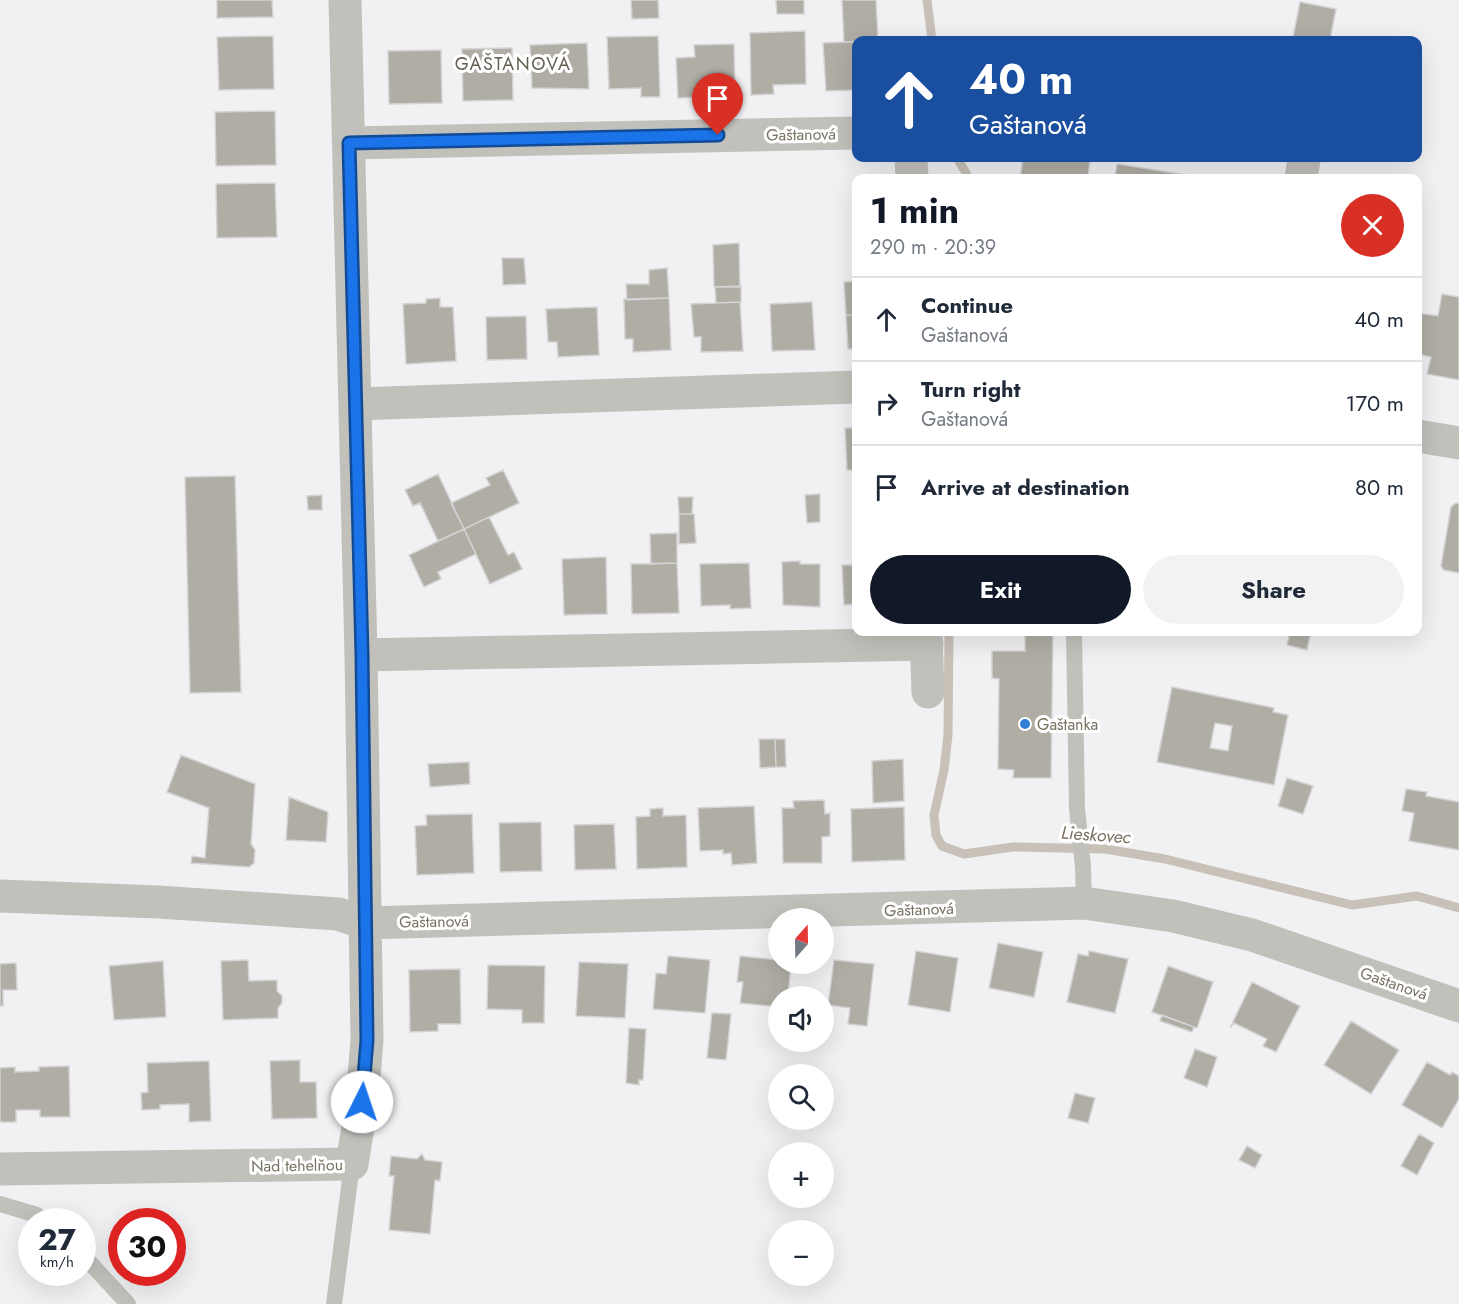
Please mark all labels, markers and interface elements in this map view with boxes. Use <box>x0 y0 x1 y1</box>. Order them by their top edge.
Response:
text: 40 m <box>969 49 1073 110</box>
district label: GAŠTANOVÁ <box>455 51 571 77</box>
icon: ahead <box>870 60 948 138</box>
pin <box>692 73 743 135</box>
icon: arrive <box>701 82 734 115</box>
text: Gaštanová <box>969 105 1087 144</box>
street label: Gaštanová <box>766 122 836 147</box>
text: 1 min <box>870 184 959 236</box>
button: close <box>1341 194 1404 257</box>
text: 290 m · 20:39 <box>870 233 996 262</box>
text: Continue <box>921 289 1013 321</box>
icon: ahead <box>870 303 903 336</box>
text: 40 m <box>1354 303 1404 335</box>
text: Gaštanová <box>921 321 1008 350</box>
text: Turn right <box>921 373 1021 405</box>
icon: right <box>870 387 903 420</box>
text: 170 m <box>1346 387 1404 419</box>
text: Gaštanová <box>921 405 1008 434</box>
icon: arrive <box>870 471 903 504</box>
text: Arrive at destination <box>921 471 1130 503</box>
text: 80 m <box>1355 471 1404 503</box>
button: Exit <box>870 555 1131 624</box>
button: Share <box>1143 555 1404 624</box>
place label: Gaštanka <box>1037 713 1098 736</box>
marker: Gaštanka <box>1018 717 1032 731</box>
water label: Lieskovec <box>1060 820 1132 850</box>
street label: Gaštanová <box>884 897 954 922</box>
north arrow <box>768 908 834 974</box>
map controls <box>768 908 834 1286</box>
street label: Gaštanová <box>399 909 469 934</box>
street label: Gaštanová <box>1357 961 1431 1006</box>
button: sound <box>768 986 834 1052</box>
button: search <box>768 1064 834 1130</box>
position arrow <box>330 1070 394 1134</box>
button: + <box>768 1142 834 1208</box>
street label: Nad tehelňou <box>251 1153 343 1178</box>
speed limit sign: 30 <box>108 1208 186 1286</box>
text: 27 <box>38 1218 76 1261</box>
button: − <box>768 1220 834 1286</box>
text: km/h <box>40 1251 74 1273</box>

